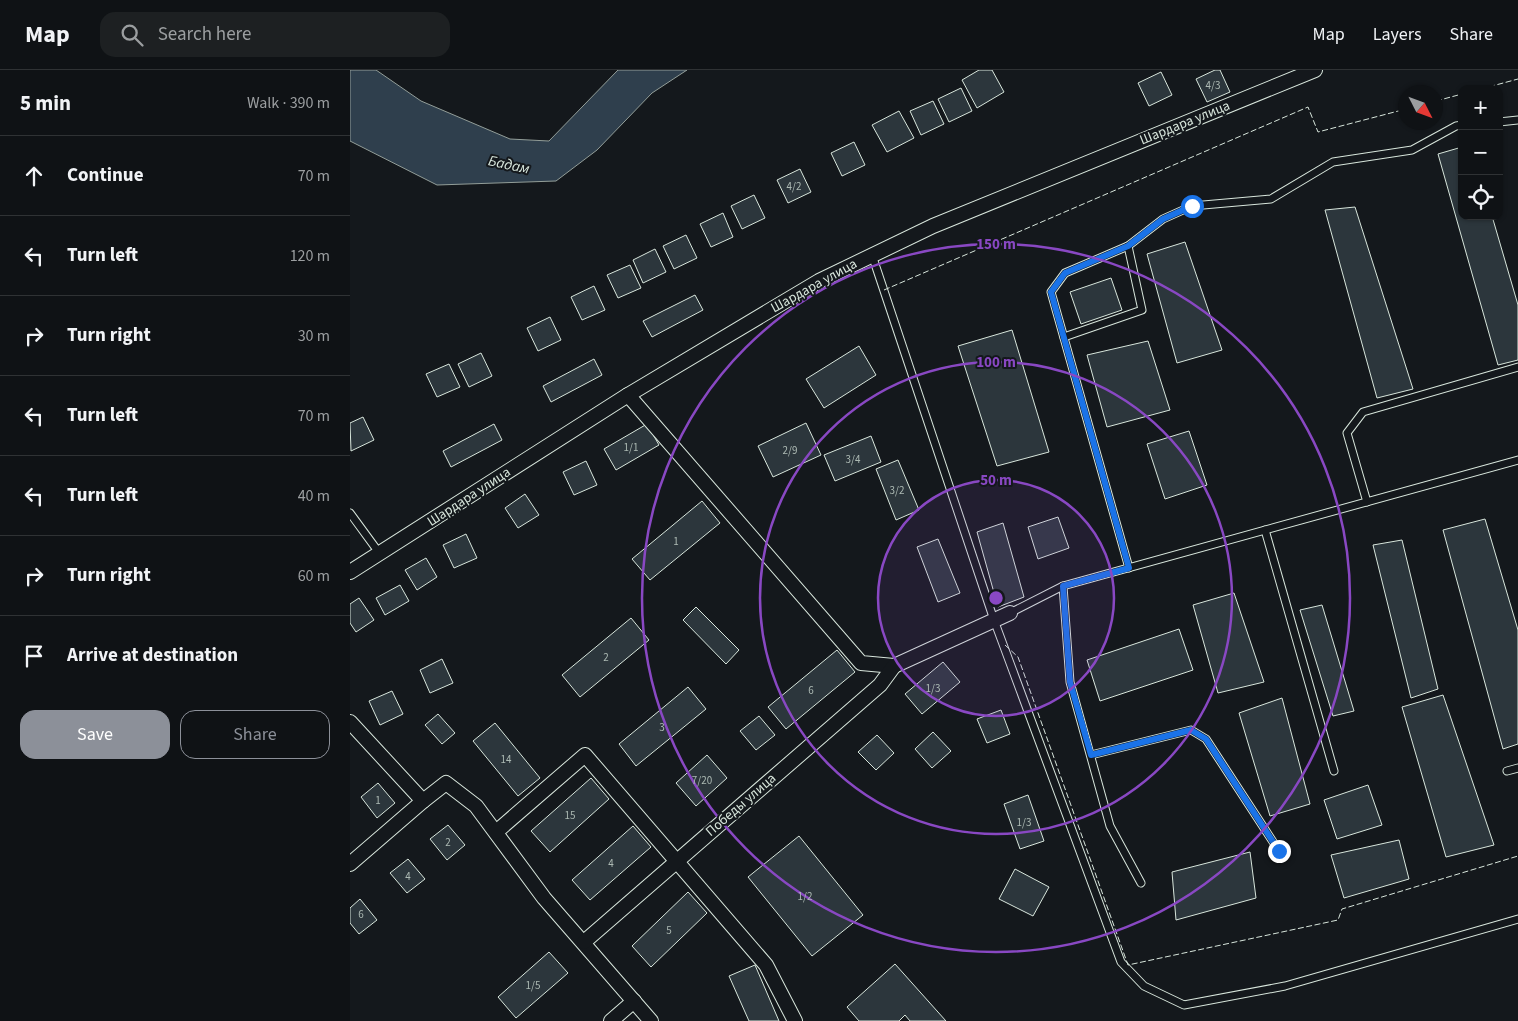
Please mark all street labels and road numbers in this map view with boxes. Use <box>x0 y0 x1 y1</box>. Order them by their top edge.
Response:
street label: Шардара улица <box>1137 96 1233 150</box>
street label: Шардара улица <box>767 254 861 318</box>
street label: Шардара улица <box>423 463 515 531</box>
street label: Победы улица <box>701 769 781 841</box>

